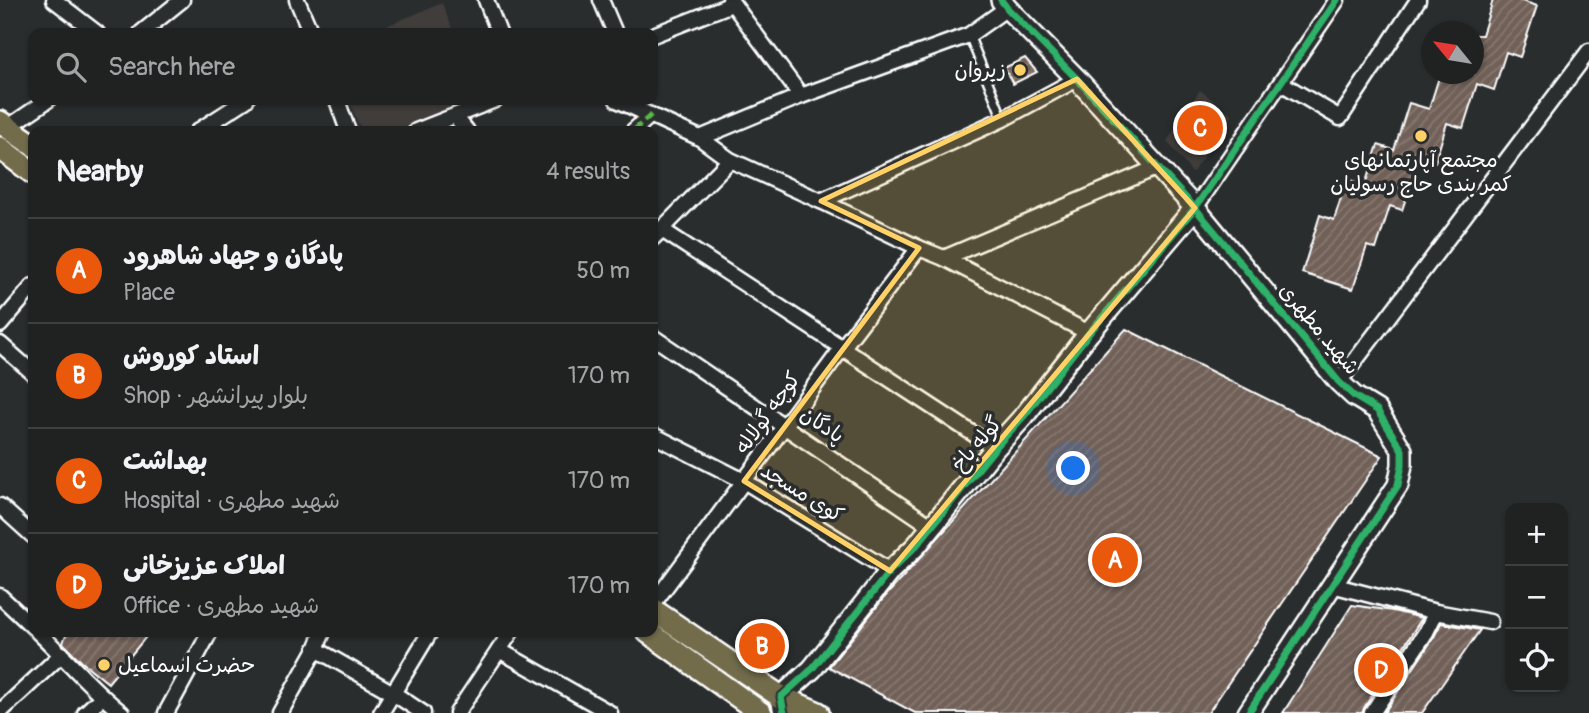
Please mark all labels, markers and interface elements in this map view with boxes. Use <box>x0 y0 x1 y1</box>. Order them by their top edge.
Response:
north arrow <box>1421 21 1484 84</box>
search box <box>28 28 658 105</box>
icon: search <box>52 48 90 86</box>
text: Search here <box>108 51 235 83</box>
place label: زیروان <box>955 57 1006 84</box>
marker: زیروان <box>1012 62 1028 78</box>
pin: C <box>1177 102 1223 154</box>
marker: مجتمع آپارتمانهای کمر بندی حاج رسولیان <box>1413 128 1429 144</box>
place label: مجتمع آپارتمانهای کمر بندی حاج رسولیان <box>1330 147 1512 198</box>
text: Nearby <box>56 153 143 190</box>
text: 4 results <box>546 157 630 186</box>
text: پادگان و جهاد شاهرود <box>123 240 343 272</box>
text: A <box>72 256 86 285</box>
text: 50 m <box>576 256 630 285</box>
text: Place <box>123 278 175 307</box>
street label: شهید مطهری <box>1273 278 1365 380</box>
text: استاد کوروش <box>123 340 259 372</box>
text: B <box>72 361 86 390</box>
text: 170 m <box>568 361 630 390</box>
street label: کوچه گولاله <box>729 367 807 459</box>
text: Shop · بلوار پیرانشهر <box>123 381 308 410</box>
street label: پادگان <box>795 401 849 449</box>
street label: گوله باخ <box>946 411 1008 477</box>
text: بهداشت <box>123 445 207 477</box>
your location <box>1056 451 1090 485</box>
street label: کوی مسجد <box>755 457 849 529</box>
text: C <box>72 466 86 495</box>
text: 170 m <box>568 466 630 495</box>
text: Hospital · شهید مطهری <box>123 486 340 515</box>
map controls <box>1505 503 1568 692</box>
button: + <box>1505 503 1568 566</box>
pin: A <box>1092 534 1138 586</box>
text: املاک عزیزخانی <box>123 550 285 582</box>
button: − <box>1505 566 1568 629</box>
text: D <box>72 571 86 600</box>
text: 170 m <box>568 571 630 600</box>
text: Office · شهید مطهری <box>123 591 319 620</box>
pin: B <box>739 620 785 672</box>
button: locate <box>1505 629 1568 692</box>
pin: D <box>1358 644 1404 696</box>
place label: حضرت اسماعیل <box>118 652 255 679</box>
marker: حضرت اسماعیل <box>96 657 112 673</box>

